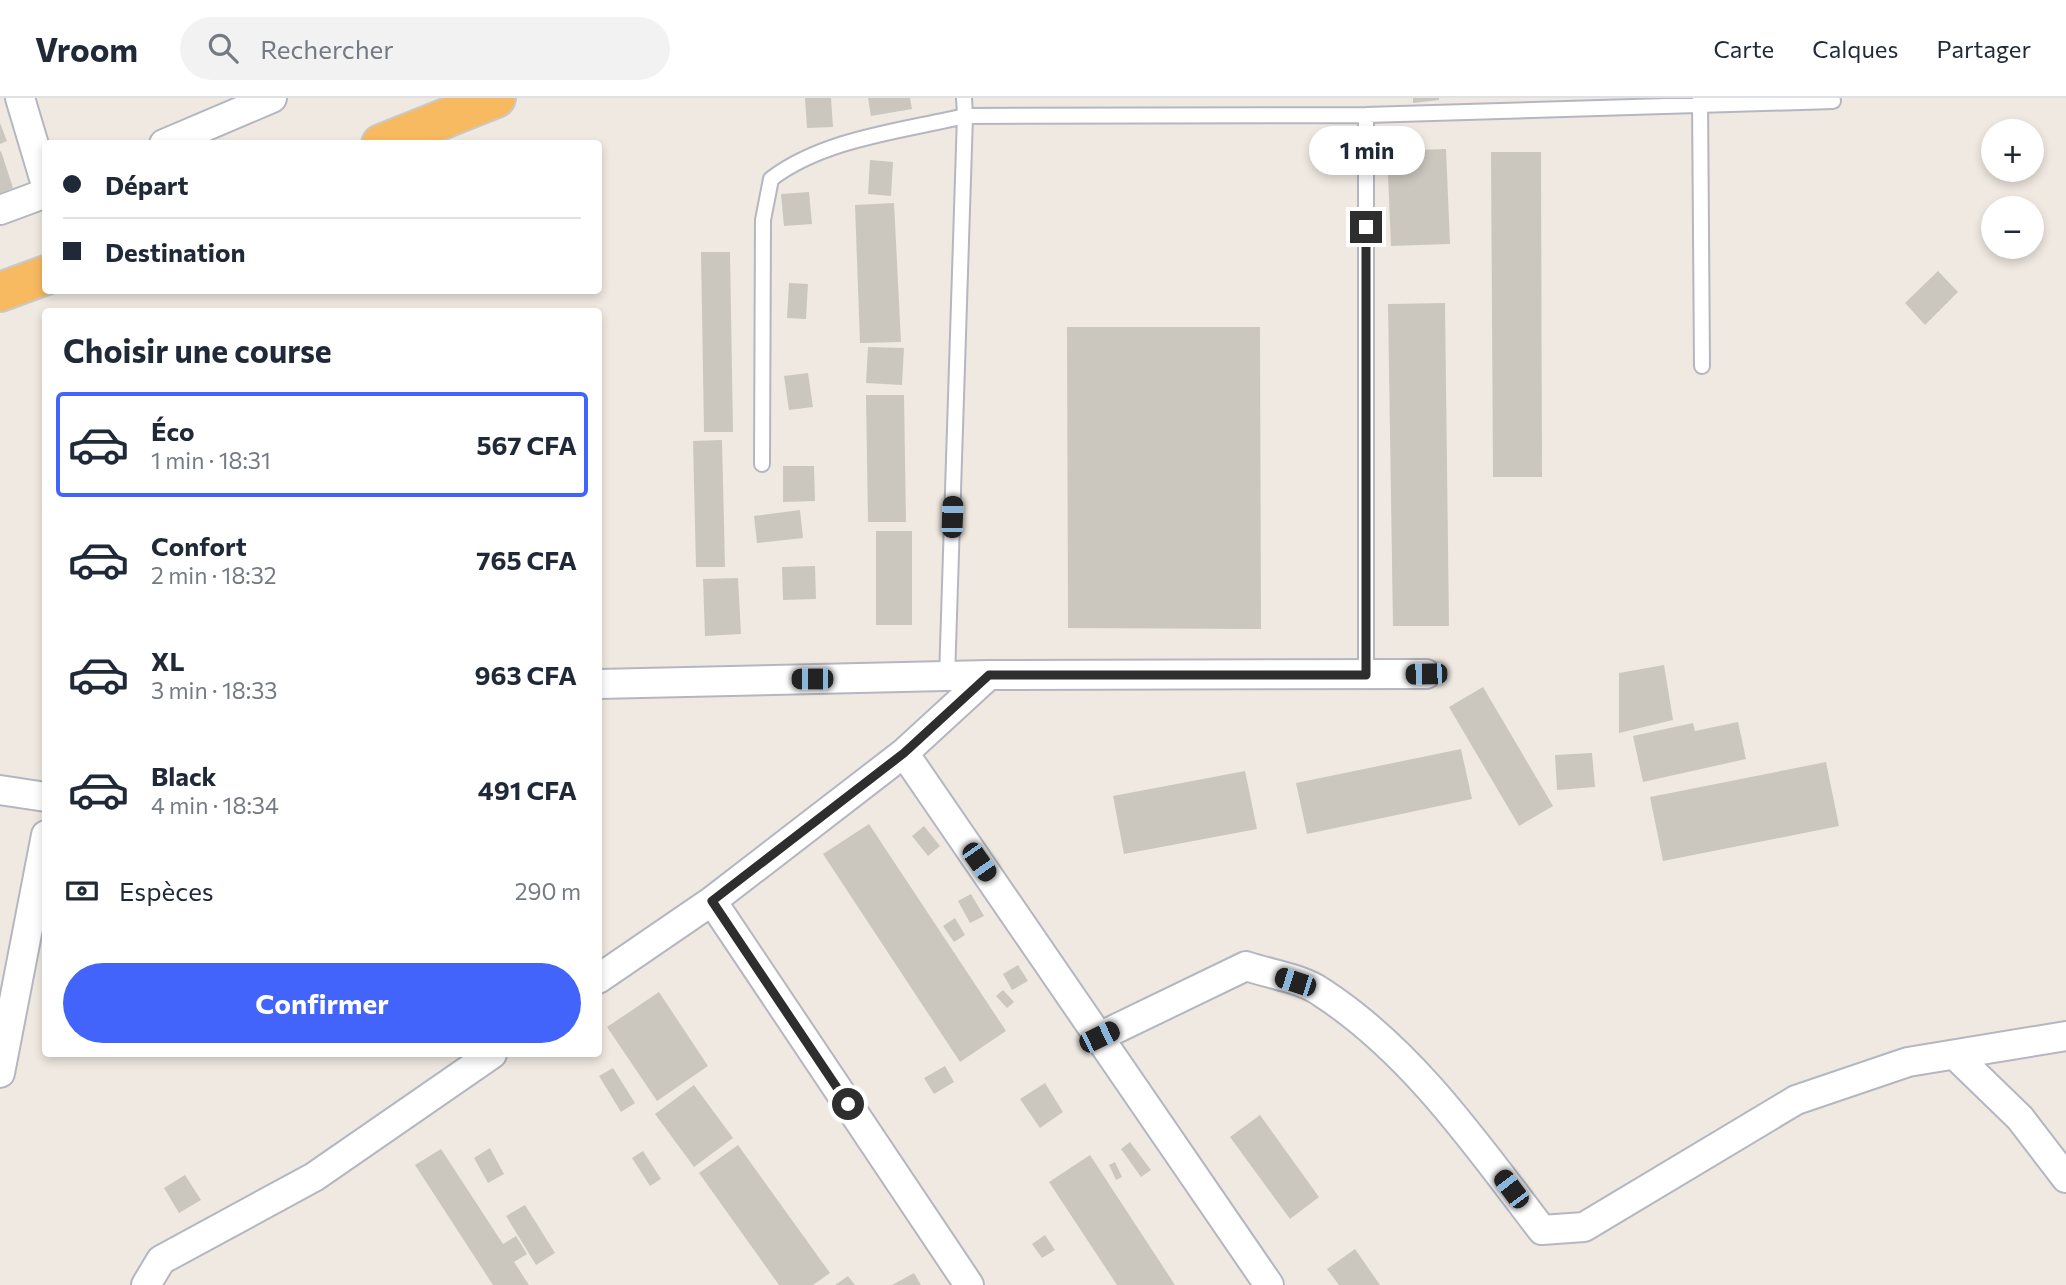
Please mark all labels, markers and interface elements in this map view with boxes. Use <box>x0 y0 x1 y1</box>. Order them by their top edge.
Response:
search box <box>180 17 670 80</box>
text: Vroom <box>35 28 138 69</box>
icon: search <box>204 29 242 67</box>
text: Rechercher <box>260 33 394 64</box>
text: Carte <box>1713 34 1774 63</box>
text: Calques <box>1812 34 1898 63</box>
text: Partager <box>1936 34 2031 63</box>
map controls <box>1981 119 2044 259</box>
button: + <box>1981 119 2044 182</box>
callout: 1 min <box>1308 125 1424 174</box>
text: 1 min <box>1340 136 1394 164</box>
text: Départ <box>105 169 189 200</box>
button: − <box>1981 196 2044 259</box>
route end <box>1350 211 1382 243</box>
text: Destination <box>105 236 246 267</box>
text: Choisir une course <box>63 330 332 370</box>
icon: car <box>67 413 130 476</box>
text: Éco <box>151 415 195 446</box>
text: 567 CFA <box>476 429 577 460</box>
text: 1 min · 18:31 <box>151 446 271 474</box>
car <box>941 496 964 538</box>
icon: car <box>67 528 130 591</box>
text: Confort <box>151 530 247 561</box>
text: 765 CFA <box>476 544 577 575</box>
text: 2 min · 18:32 <box>151 561 277 589</box>
icon: car <box>67 643 130 706</box>
text: XL <box>151 645 185 676</box>
text: 963 CFA <box>475 659 577 690</box>
car <box>1405 663 1448 685</box>
car <box>792 669 834 690</box>
text: 3 min · 18:33 <box>151 676 277 704</box>
icon: car <box>67 758 130 821</box>
text: Black <box>151 760 217 791</box>
text: 491 CFA <box>478 774 577 805</box>
text: 4 min · 18:34 <box>151 791 279 819</box>
car <box>959 839 1000 885</box>
icon: cash <box>63 872 101 910</box>
text: Espèces <box>119 875 214 906</box>
text: 290 m <box>515 877 581 905</box>
button: Confirmer <box>63 963 581 1043</box>
car <box>1272 966 1319 998</box>
car <box>1076 1018 1123 1056</box>
route start <box>832 1088 864 1120</box>
car <box>1490 1166 1533 1212</box>

